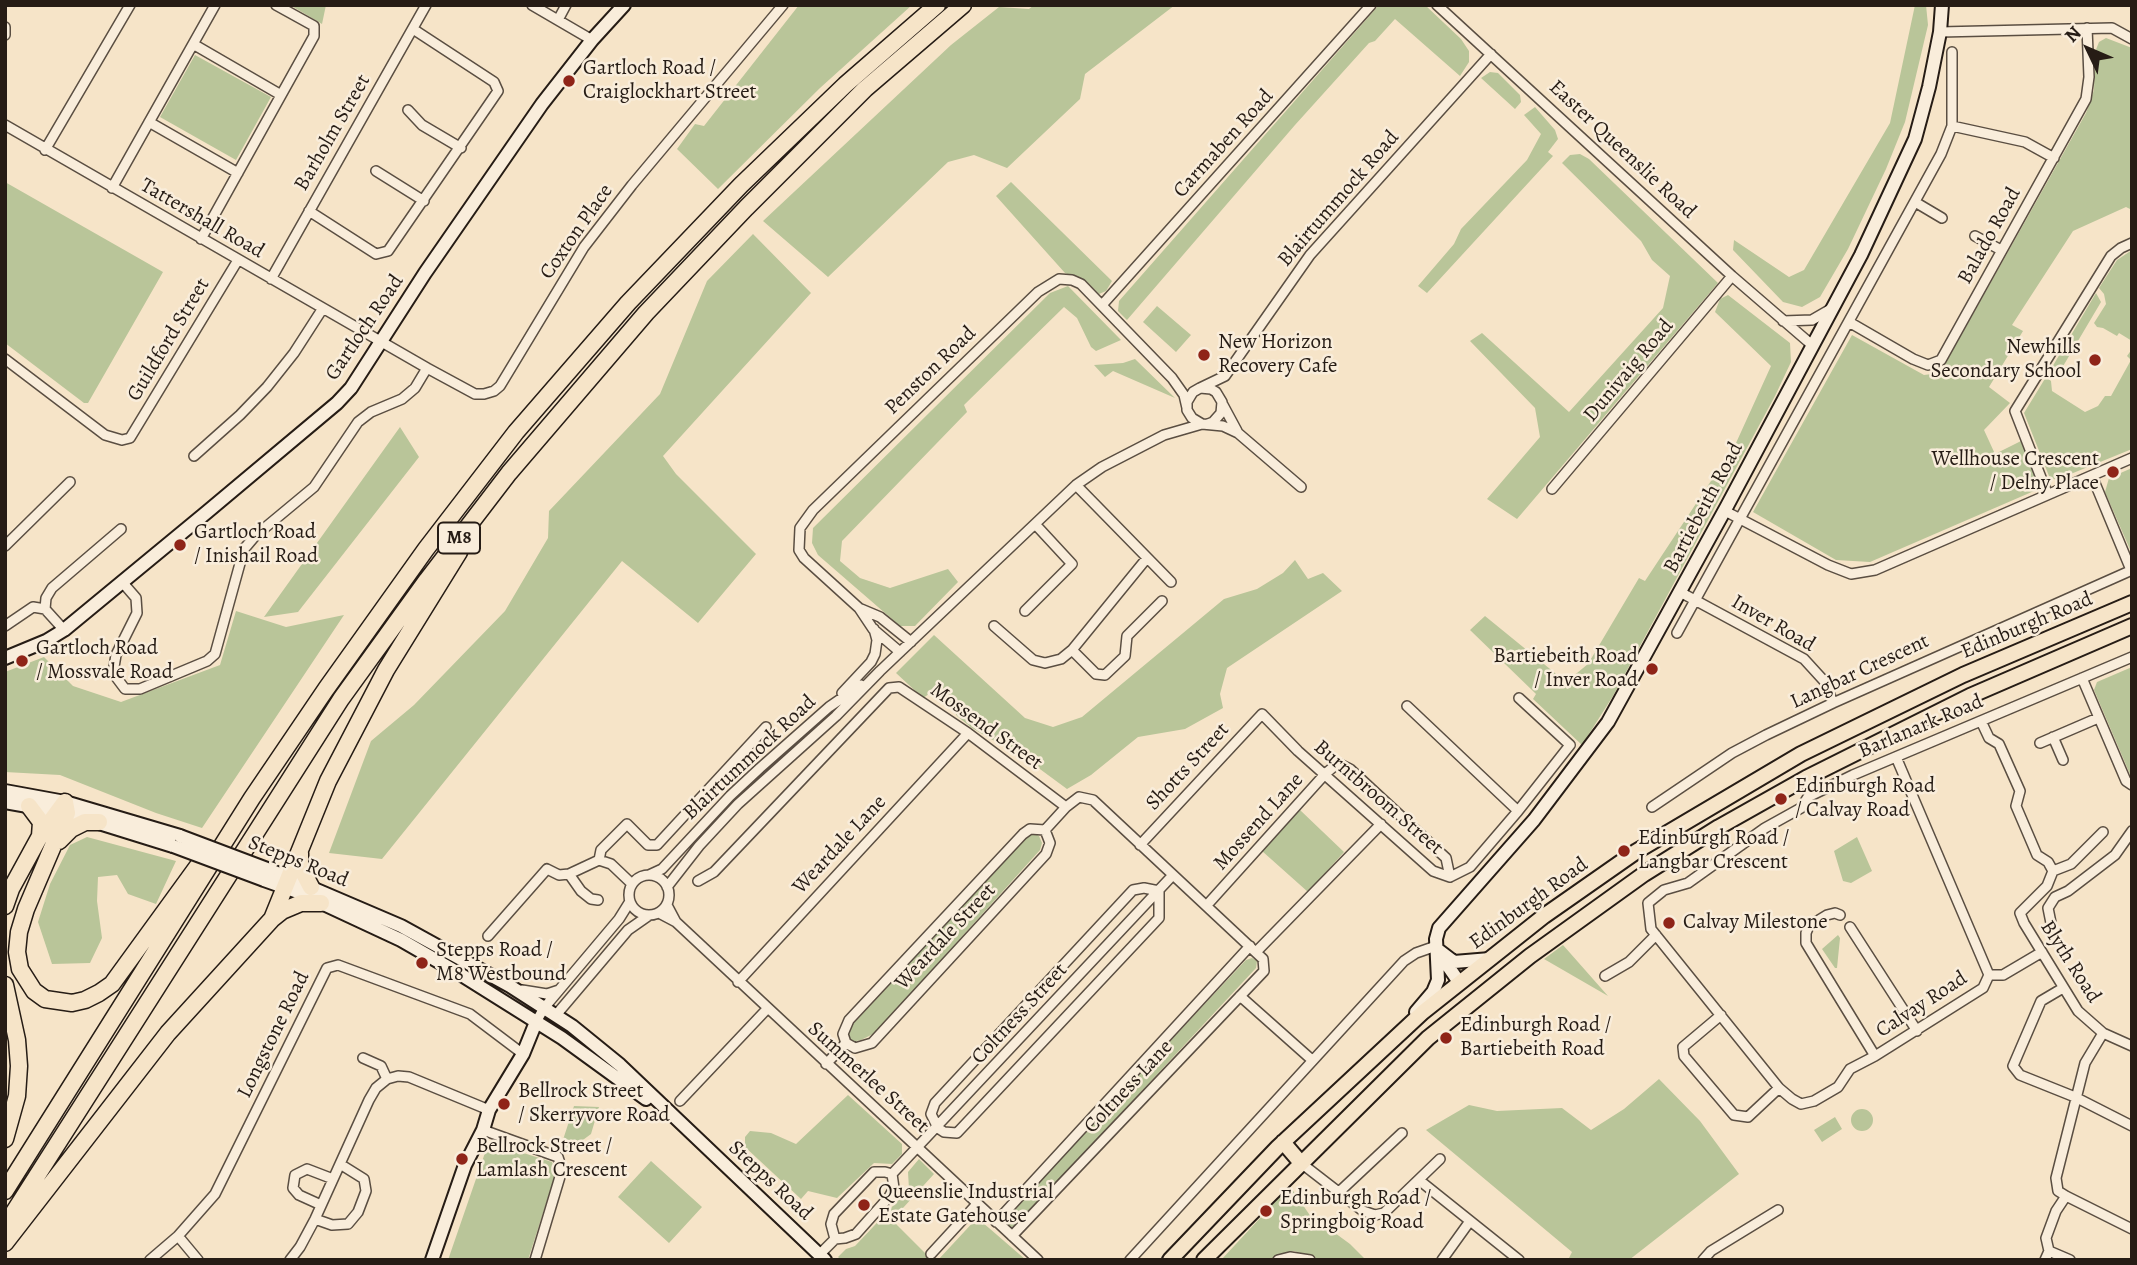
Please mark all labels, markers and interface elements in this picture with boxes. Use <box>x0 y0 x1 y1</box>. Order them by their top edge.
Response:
north arrow <box>2053 14 2123 84</box>
text: N <box>2059 20 2087 48</box>
place label: Gartloch Road / Craiglockhart Street <box>583 56 756 106</box>
street label: Barholm Street <box>289 70 377 196</box>
marker: Gartloch Road / Craiglockhart Street <box>561 73 577 89</box>
street label: Easter Queenslie Road <box>1543 75 1701 225</box>
street label: Carmaben Road <box>1169 84 1279 204</box>
street label: Blairtummock Road <box>1273 126 1405 272</box>
street label: Tattershall Road <box>135 173 269 265</box>
street label: Coxton Place <box>535 180 619 284</box>
street label: Balado Road <box>1953 183 2027 289</box>
street label: Gartloch Road <box>320 270 410 386</box>
street label: Guildford Street <box>122 274 216 406</box>
street label: Dunivaig Road <box>1579 314 1679 428</box>
street label: Penston Road <box>880 321 982 421</box>
place label: New Horizon Recovery Cafe <box>1218 330 1338 380</box>
place label: Newhills Secondary School <box>1931 335 2081 385</box>
marker: New Horizon Recovery Cafe <box>1196 347 1212 363</box>
marker: Newhills Secondary School <box>2087 352 2103 368</box>
street label: Bartiebeith Road <box>1659 438 1749 578</box>
place label: Wellhouse Crescent / Delny Place <box>1931 447 2099 497</box>
marker: Wellhouse Crescent / Delny Place <box>2105 464 2121 480</box>
place label: Gartloch Road / Inishail Road <box>194 520 318 570</box>
road number: M8 <box>438 523 480 554</box>
marker: Gartloch Road / Inishail Road <box>172 537 188 553</box>
street label: Edinburgh Road <box>1958 587 2096 665</box>
street label: Inver Road <box>1727 590 1819 658</box>
street label: Langbar Crescent <box>1787 629 1933 715</box>
place label: Gartloch Road / Mossvale Road <box>36 636 173 686</box>
place label: Bartiebeith Road / Inver Road <box>1493 644 1638 694</box>
marker: Gartloch Road / Mossvale Road <box>14 653 30 669</box>
marker: Bartiebeith Road / Inver Road <box>1644 661 1660 677</box>
street label: Mossend Street <box>925 678 1047 776</box>
street label: Barlanark Road <box>1855 689 1987 765</box>
street label: Blairtummock Road <box>678 690 822 826</box>
street label: Shotts Street <box>1141 718 1235 816</box>
street label: Burntbroom Street <box>1308 735 1448 861</box>
street label: Mossend Lane <box>1209 768 1309 876</box>
place label: Edinburgh Road / Calvay Road <box>1795 774 1935 824</box>
street label: Weardale Lane <box>788 790 892 900</box>
marker: Edinburgh Road / Calvay Road <box>1773 791 1789 807</box>
place label: Edinburgh Road / Langbar Crescent <box>1638 826 1789 876</box>
street label: Stepps Road <box>244 830 352 894</box>
marker: Edinburgh Road / Langbar Crescent <box>1616 843 1632 859</box>
street label: Edinburgh Road <box>1465 853 1593 955</box>
street label: Weardale Street <box>890 879 1002 995</box>
place label: Calvay Milestone <box>1683 910 1828 936</box>
marker: Calvay Milestone <box>1661 915 1677 931</box>
street label: Blyth Road <box>2034 916 2106 1008</box>
place label: Stepps Road / M8 Westbound <box>436 938 566 988</box>
marker: Stepps Road / M8 Westbound <box>414 955 430 971</box>
street label: Coltness Street <box>967 958 1073 1070</box>
street label: Calvay Road <box>1872 966 1972 1044</box>
street label: Longstone Road <box>232 968 316 1102</box>
place label: Edinburgh Road / Bartiebeith Road <box>1460 1013 1611 1063</box>
street label: Summerlee Street <box>802 1017 934 1139</box>
marker: Edinburgh Road / Bartiebeith Road <box>1438 1030 1454 1046</box>
street label: Coltness Lane <box>1079 1035 1179 1139</box>
place label: Bellrock Street / Skerryvore Road <box>518 1079 670 1129</box>
marker: Bellrock Street / Skerryvore Road <box>496 1096 512 1112</box>
place label: Bellrock Street / Lamlash Crescent <box>476 1134 627 1184</box>
street label: Stepps Road <box>723 1136 817 1226</box>
marker: Bellrock Street / Lamlash Crescent <box>454 1151 470 1167</box>
place label: Queenslie Industrial Estate Gatehouse <box>878 1180 1053 1230</box>
place label: Edinburgh Road / Springboig Road <box>1280 1186 1431 1236</box>
marker: Queenslie Industrial Estate Gatehouse <box>856 1197 872 1213</box>
marker: Edinburgh Road / Springboig Road <box>1258 1203 1274 1219</box>

